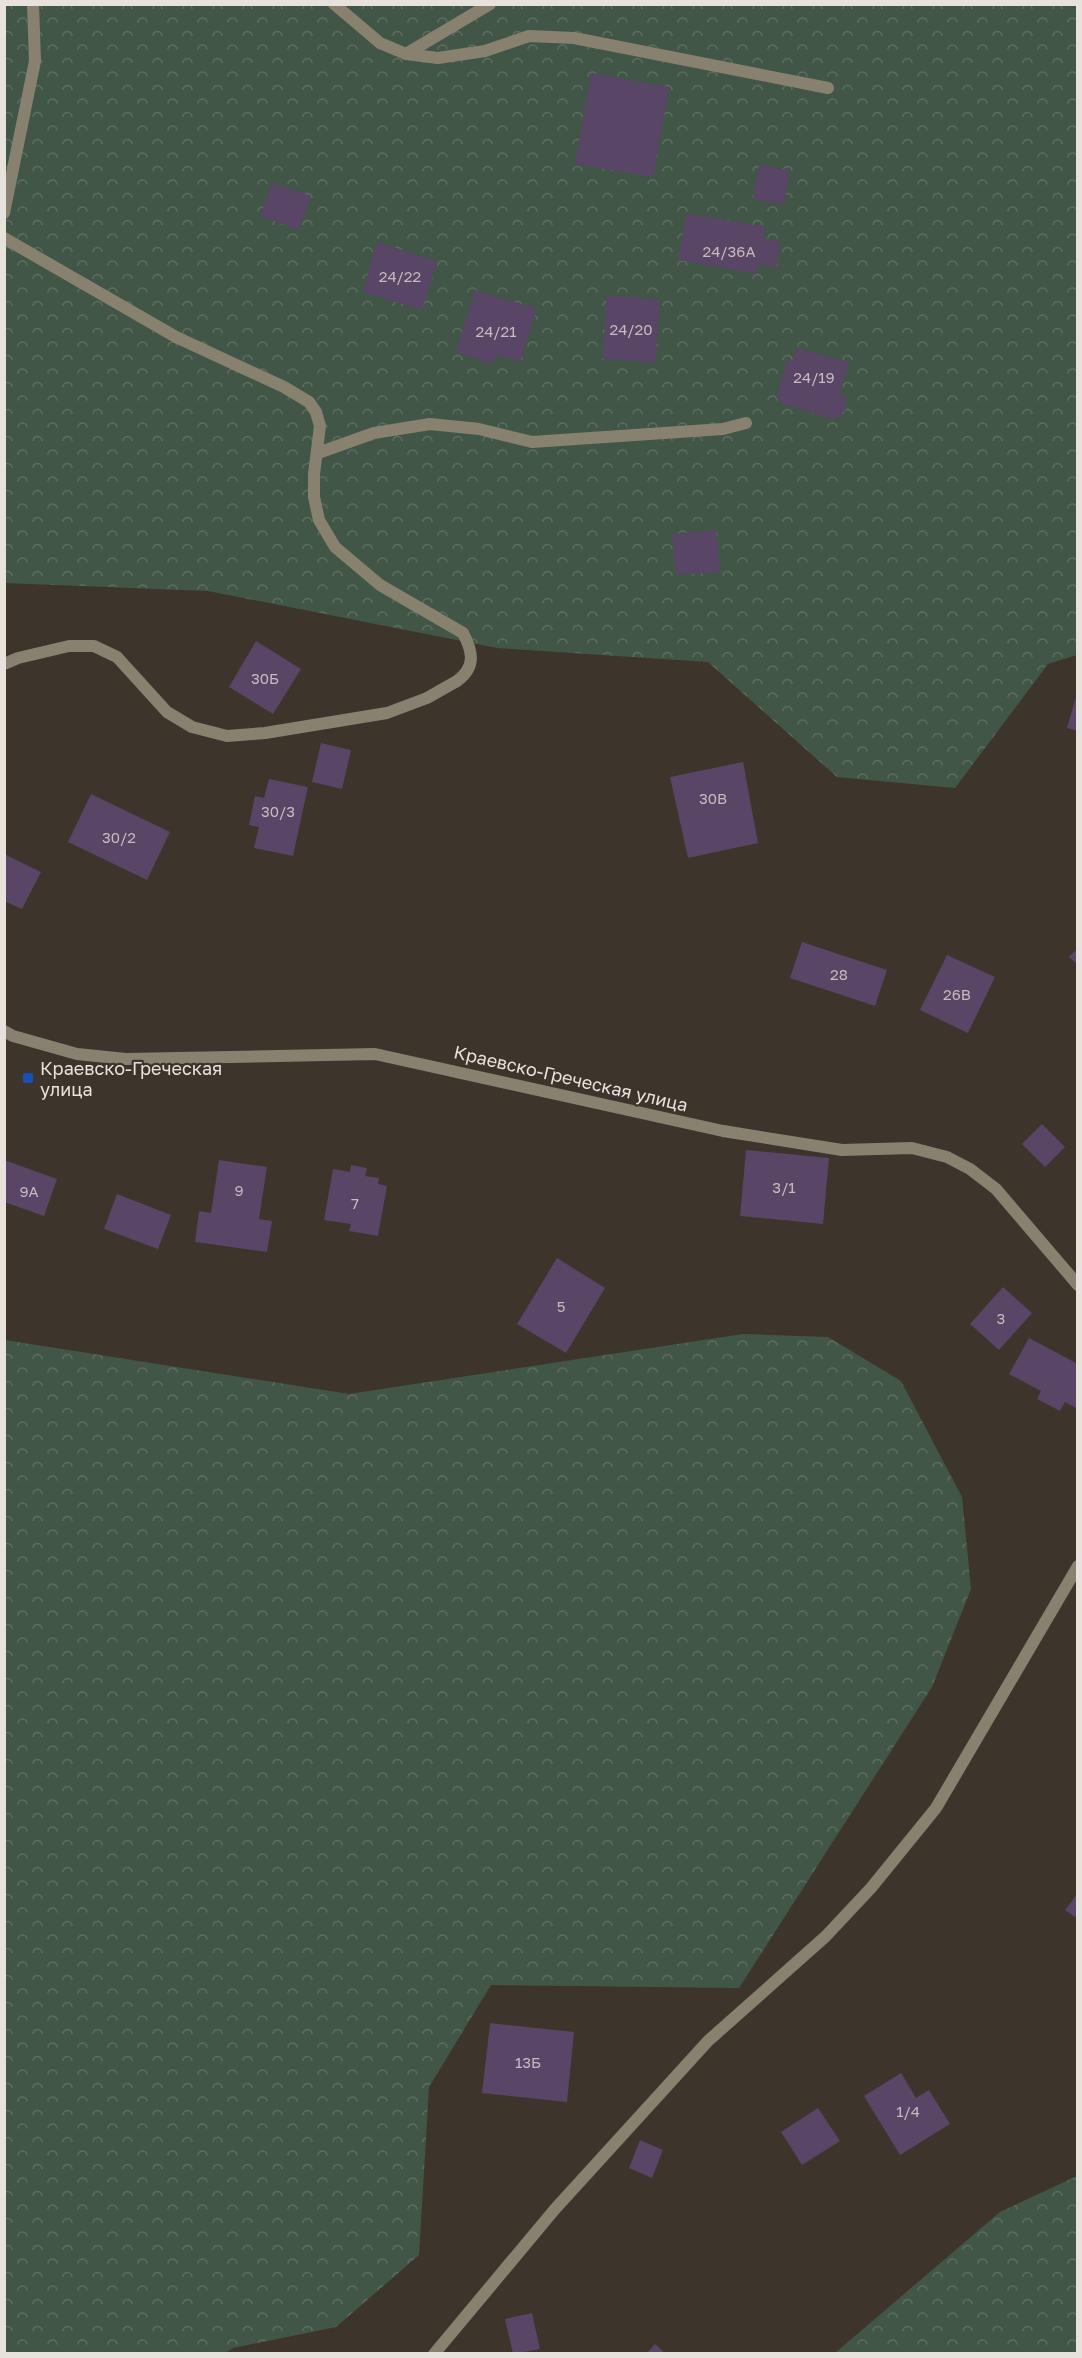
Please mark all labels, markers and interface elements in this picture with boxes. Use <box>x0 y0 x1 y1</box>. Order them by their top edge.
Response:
house number: 24/36А <box>703 242 755 260</box>
house number: 24/22 <box>379 267 421 285</box>
house number: 24/20 <box>609 320 653 338</box>
house number: 24/21 <box>475 322 517 340</box>
house number: 24/19 <box>793 368 835 386</box>
house number: 30Б <box>251 669 279 687</box>
house number: 30В <box>699 789 727 807</box>
house number: 30/3 <box>261 802 295 820</box>
house number: 30/2 <box>102 828 136 846</box>
house number: 28 <box>830 965 848 983</box>
house number: 26В <box>943 985 971 1003</box>
street label: Краевско-Греческая улица <box>452 1040 690 1116</box>
place label: Краевско-Греческая улица <box>40 1057 222 1100</box>
marker: Краевско-Греческая улица <box>21 1071 35 1085</box>
house number: 3/1 <box>772 1178 796 1196</box>
house number: 9 <box>234 1181 244 1199</box>
house number: 9А <box>19 1182 39 1200</box>
house number: 7 <box>351 1194 359 1212</box>
house number: 5 <box>557 1297 565 1315</box>
house number: 3 <box>997 1309 1005 1327</box>
house number: 13Б <box>515 2053 541 2071</box>
house number: 1/4 <box>896 2102 920 2120</box>

